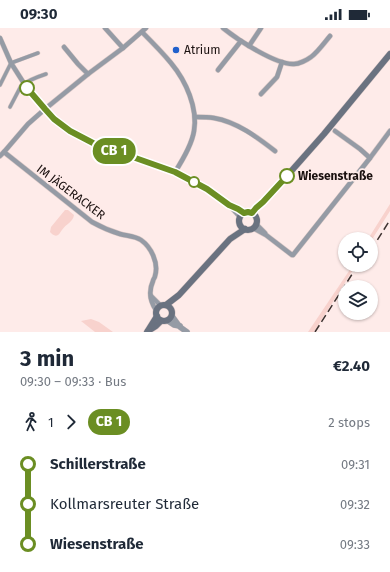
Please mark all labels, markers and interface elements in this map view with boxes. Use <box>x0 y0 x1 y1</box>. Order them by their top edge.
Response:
text: 09:30 <box>20 5 57 23</box>
place label: Atrium <box>184 43 221 57</box>
marker: Atrium <box>171 45 181 55</box>
unlabelled marker <box>19 80 35 96</box>
line badge: CB 1 <box>86 138 142 164</box>
text: CB 1 <box>101 142 127 159</box>
street label: IM JÄGERACKER <box>34 161 109 222</box>
marker: Wiesenstraße <box>279 168 295 184</box>
place label: Wiesenstraße <box>298 169 373 183</box>
unlabelled marker <box>188 176 200 188</box>
map controls <box>338 232 378 320</box>
button: locate <box>338 232 378 272</box>
button: layers <box>338 280 378 320</box>
text: 3 min <box>20 345 74 372</box>
text: €2.40 <box>333 357 370 375</box>
text: 09:30 – 09:33 · Bus <box>20 374 126 389</box>
icon: walk <box>20 411 42 433</box>
icon: forward <box>60 411 82 433</box>
text: CB 1 <box>96 413 122 430</box>
text: 1 <box>48 415 54 430</box>
text: 2 stops <box>328 415 370 430</box>
text: Schillerstraße <box>50 455 146 473</box>
text: 09:31 <box>341 457 370 472</box>
text: Kollmarsreuter Straße <box>50 495 199 513</box>
text: 09:32 <box>340 497 370 512</box>
text: Wiesenstraße <box>50 535 144 553</box>
text: 09:33 <box>340 537 370 552</box>

